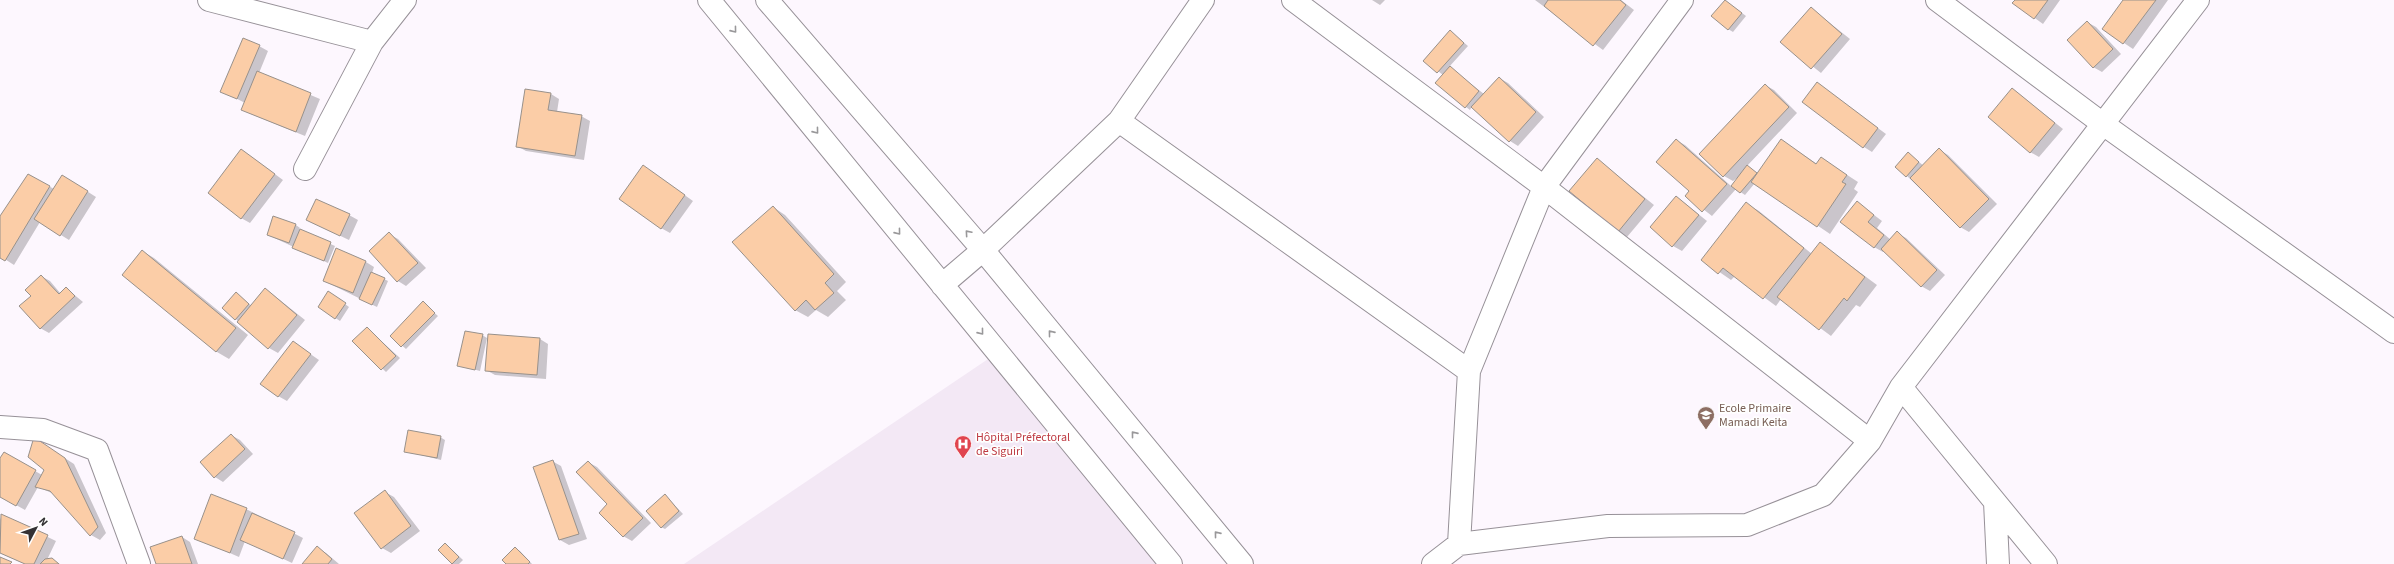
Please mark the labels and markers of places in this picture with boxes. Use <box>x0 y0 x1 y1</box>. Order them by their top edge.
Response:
place label: Ecole Primaire Mamadi Keita <box>1719 400 1791 431</box>
school or university icon: Ecole Primaire Mamadi Keita <box>1696 405 1716 430</box>
place label: Hôpital Préfectoral de Siguiri <box>976 429 1070 460</box>
hospital icon: Hôpital Préfectoral de Siguiri <box>953 434 973 459</box>

